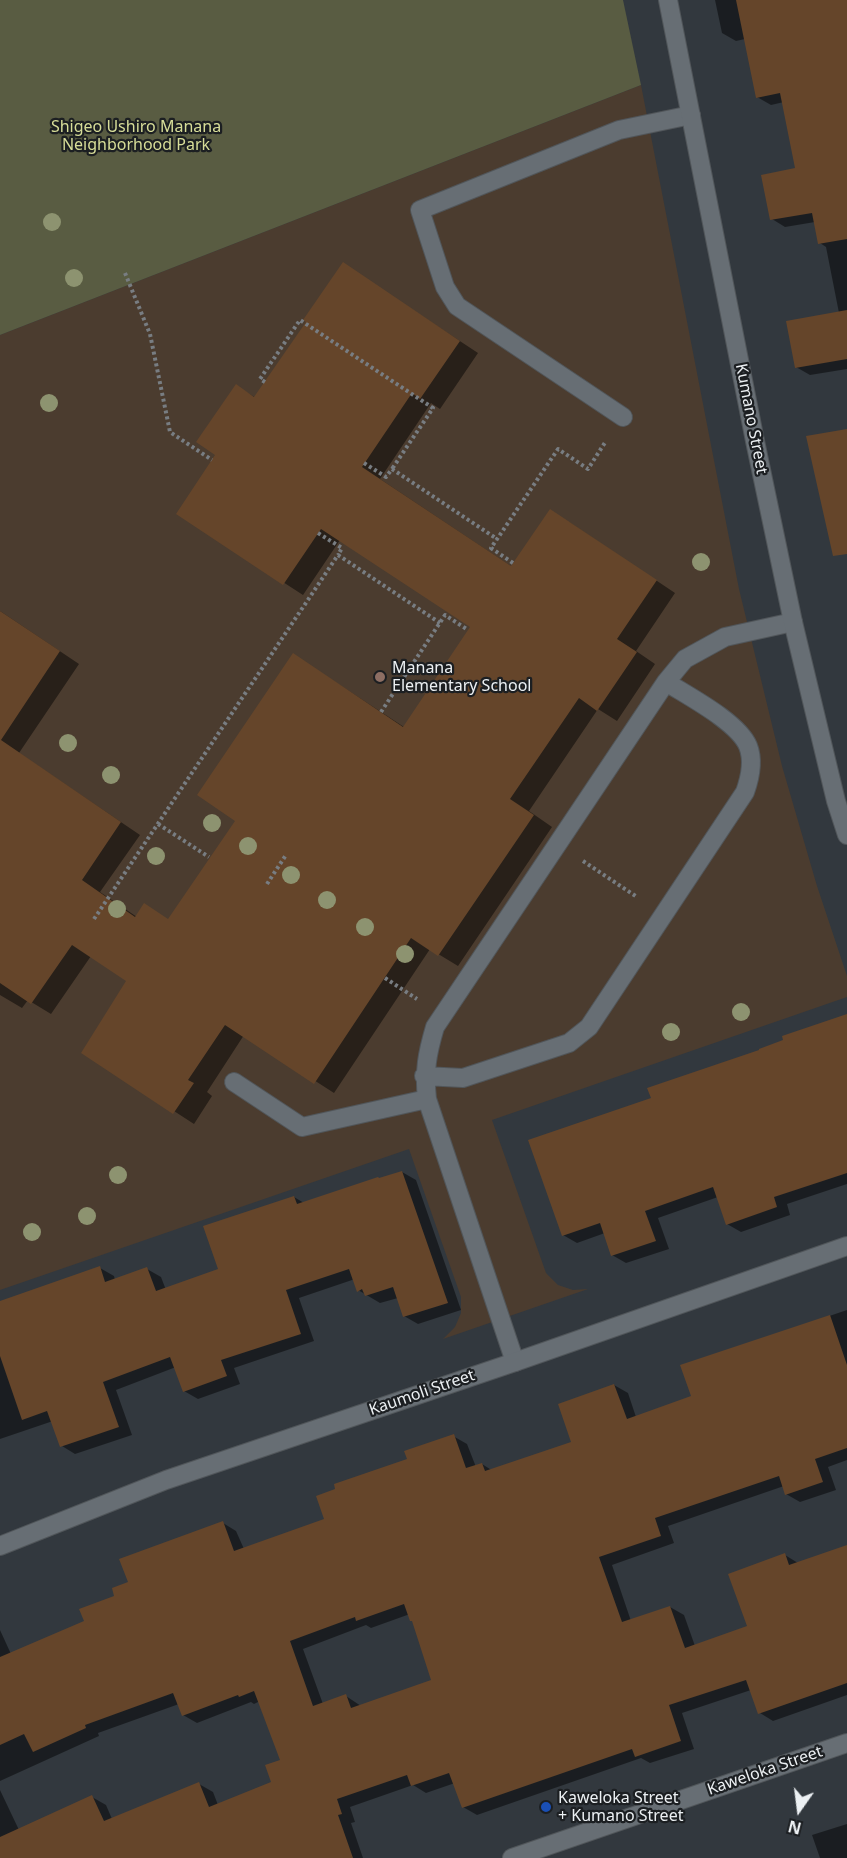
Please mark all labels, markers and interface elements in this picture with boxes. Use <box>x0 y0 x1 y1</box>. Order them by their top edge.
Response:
park label: Shigeo Ushiro Manana Neighborhood Park <box>51 117 221 155</box>
street label: Kumano Street <box>731 362 771 476</box>
place label: Manana Elementary School <box>392 658 531 696</box>
marker: Manana Elementary School <box>373 670 387 684</box>
street label: Kaumoli Street <box>367 1366 477 1420</box>
street label: Kaweloka Street <box>705 1742 825 1800</box>
north arrow <box>769 1780 829 1840</box>
place label: Kaweloka Street + Kumano Street <box>558 1788 683 1826</box>
marker: Kaweloka Street + Kumano Street <box>539 1800 553 1814</box>
text: N <box>786 1815 804 1840</box>

